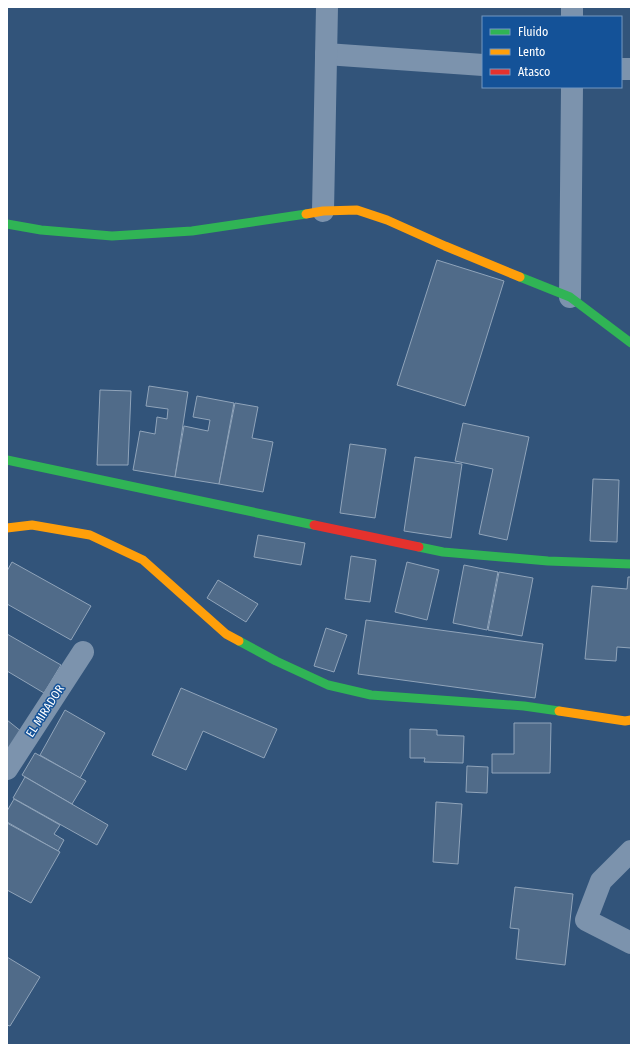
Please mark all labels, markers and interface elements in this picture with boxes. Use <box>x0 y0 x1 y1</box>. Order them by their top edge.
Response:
legend <box>482 16 622 88</box>
text: Fluido <box>518 25 548 39</box>
text: Lento <box>518 45 545 59</box>
text: Atasco <box>518 65 550 79</box>
street label: EL MIRADOR <box>23 682 67 740</box>

